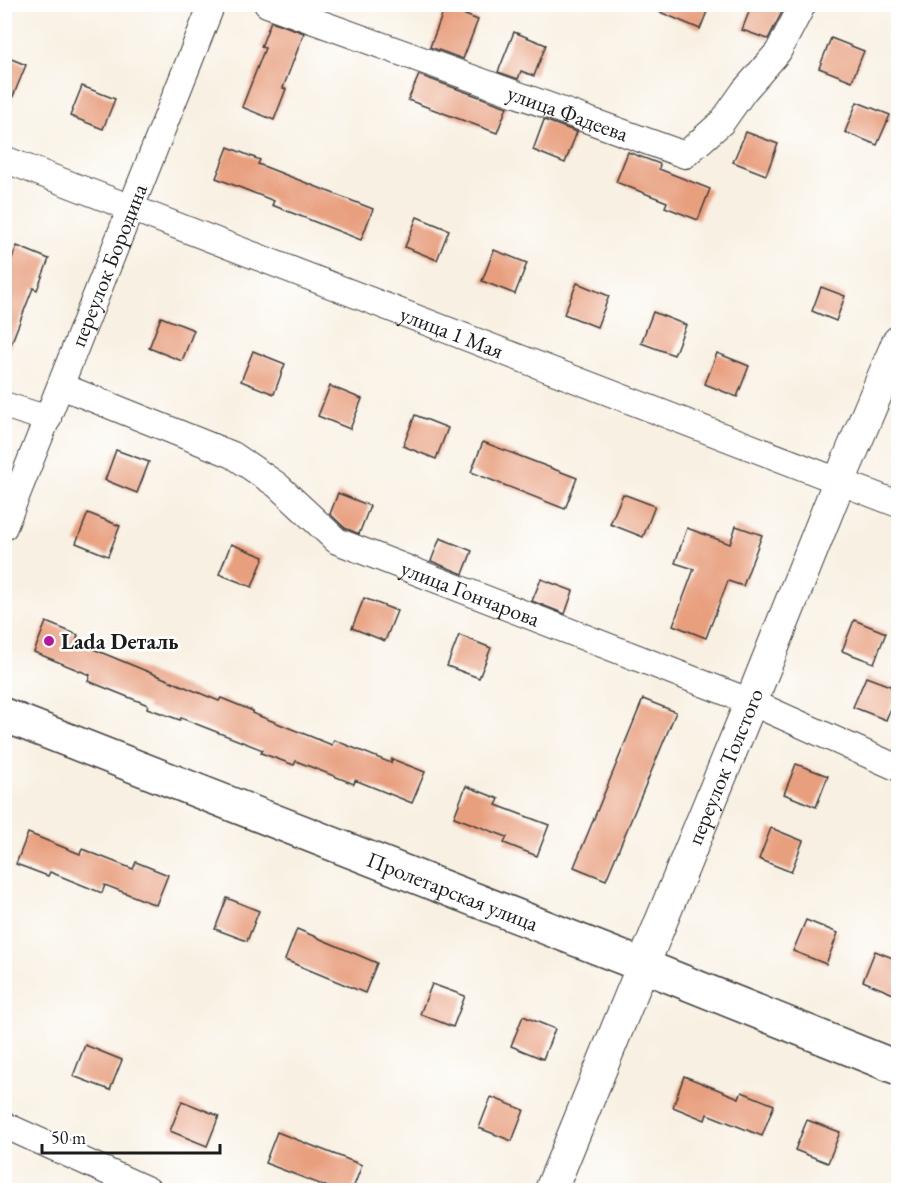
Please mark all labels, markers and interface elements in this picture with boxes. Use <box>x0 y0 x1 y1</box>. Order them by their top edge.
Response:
street label: улица Фадеева <box>504 78 633 148</box>
street label: переулок Бородина <box>63 179 154 351</box>
street label: улица 1 Мая <box>396 299 508 365</box>
street label: улица Гончарова <box>397 553 544 633</box>
place label: Lada Dеталь <box>61 627 179 656</box>
marker: Lada Dеталь <box>42 634 56 648</box>
street label: переулок Толстого <box>680 684 770 849</box>
street label: Пролетарская улица <box>363 844 543 938</box>
scale bar <box>42 1117 220 1155</box>
text: 50 m <box>51 1126 86 1149</box>

